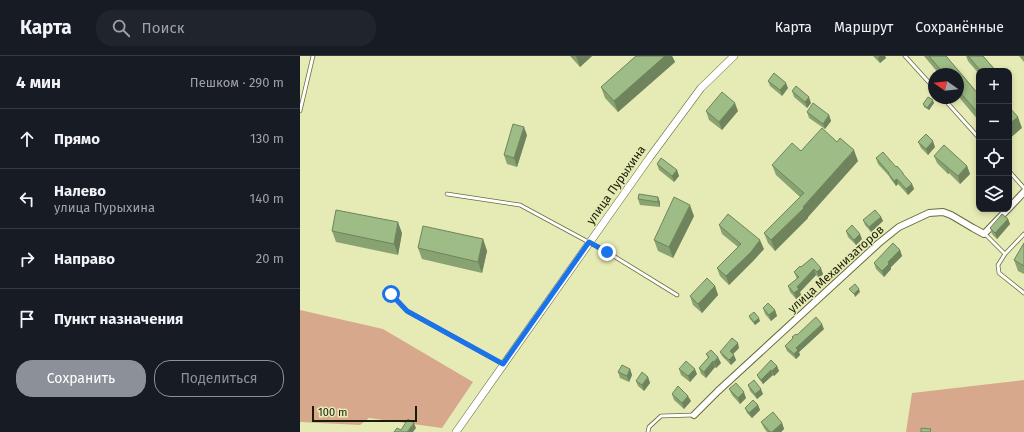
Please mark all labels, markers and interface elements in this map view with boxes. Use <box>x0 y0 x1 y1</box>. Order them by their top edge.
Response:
search box <box>96 10 376 46</box>
text: Карта <box>20 16 72 39</box>
icon: search <box>110 17 132 39</box>
text: Поиск <box>142 19 184 37</box>
text: Карта <box>775 19 812 36</box>
text: Маршрут <box>834 19 893 36</box>
text: Сохранённые <box>915 19 1004 36</box>
north arrow <box>928 68 964 104</box>
map controls <box>976 68 1012 212</box>
button: + <box>976 68 1012 104</box>
text: 4 мин <box>16 72 61 93</box>
text: Пешком · 290 m <box>190 75 284 90</box>
button: − <box>976 104 1012 140</box>
icon: ahead <box>16 128 38 150</box>
text: Прямо <box>54 130 100 148</box>
text: 130 m <box>250 131 284 146</box>
button: locate <box>976 140 1012 176</box>
street label: улица Пурыхина <box>584 143 648 227</box>
button: layers <box>976 176 1012 212</box>
text: Налево <box>54 182 106 200</box>
icon: left <box>16 188 38 210</box>
text: 140 m <box>250 191 284 206</box>
text: улица Пурыхина <box>54 200 155 215</box>
street label: улица Механизаторов <box>785 222 887 316</box>
route end <box>598 243 616 261</box>
icon: right <box>16 248 38 270</box>
text: Направо <box>54 250 115 268</box>
text: 20 m <box>256 251 284 266</box>
route start <box>382 285 400 303</box>
icon: arrive <box>16 308 38 330</box>
text: Пункт назначения <box>54 310 183 328</box>
button: Сохранить <box>16 360 146 397</box>
button: Поделиться <box>154 360 284 397</box>
scale bar <box>312 404 417 423</box>
text: 100 m <box>318 406 347 419</box>

